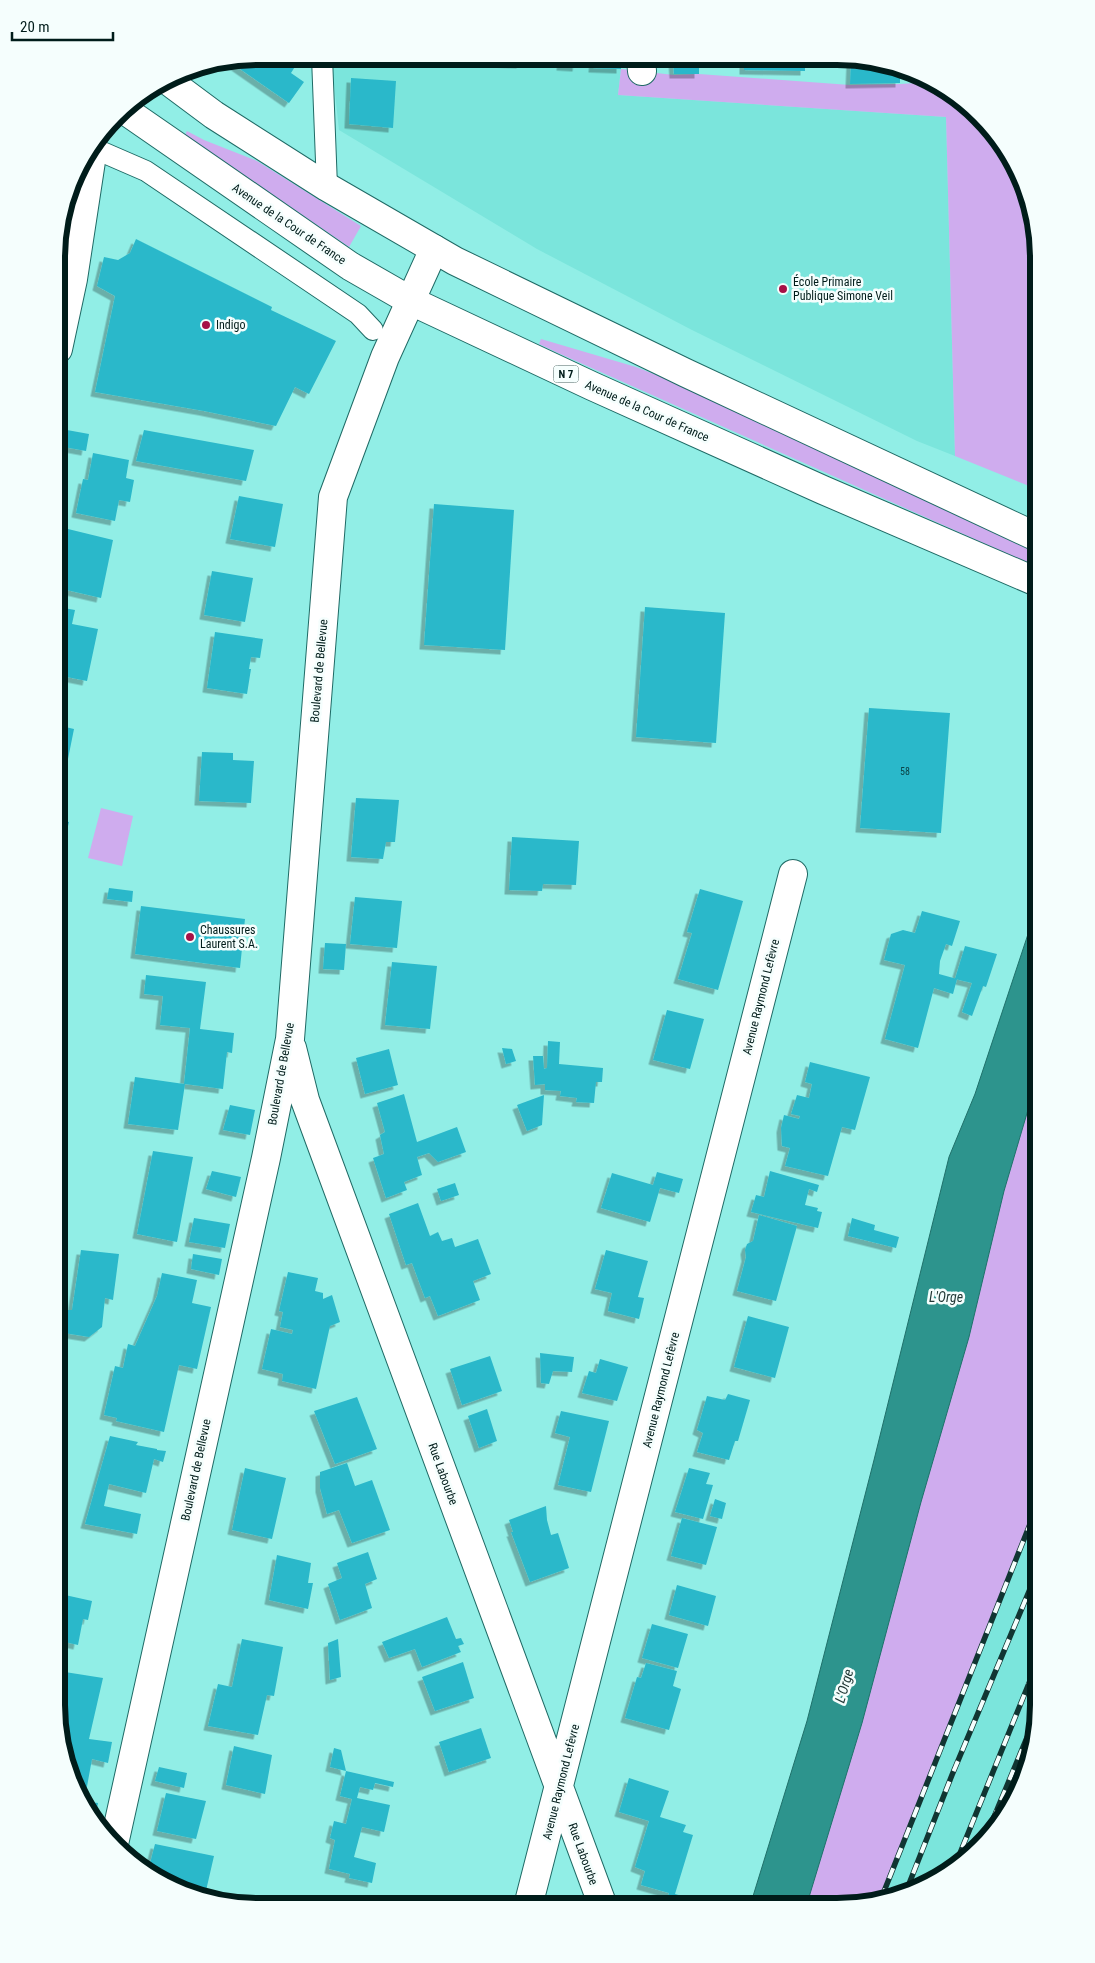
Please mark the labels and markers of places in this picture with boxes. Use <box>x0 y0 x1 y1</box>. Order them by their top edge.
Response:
place label: École Primaire Publique Simone Veil <box>793 274 893 303</box>
marker: École Primaire Publique Simone Veil <box>777 283 789 295</box>
place label: Indigo <box>216 318 245 332</box>
marker: Indigo <box>200 319 212 331</box>
place label: Chaussures Laurent S.A. <box>200 923 258 951</box>
marker: Chaussures Laurent S.A. <box>184 931 196 943</box>

